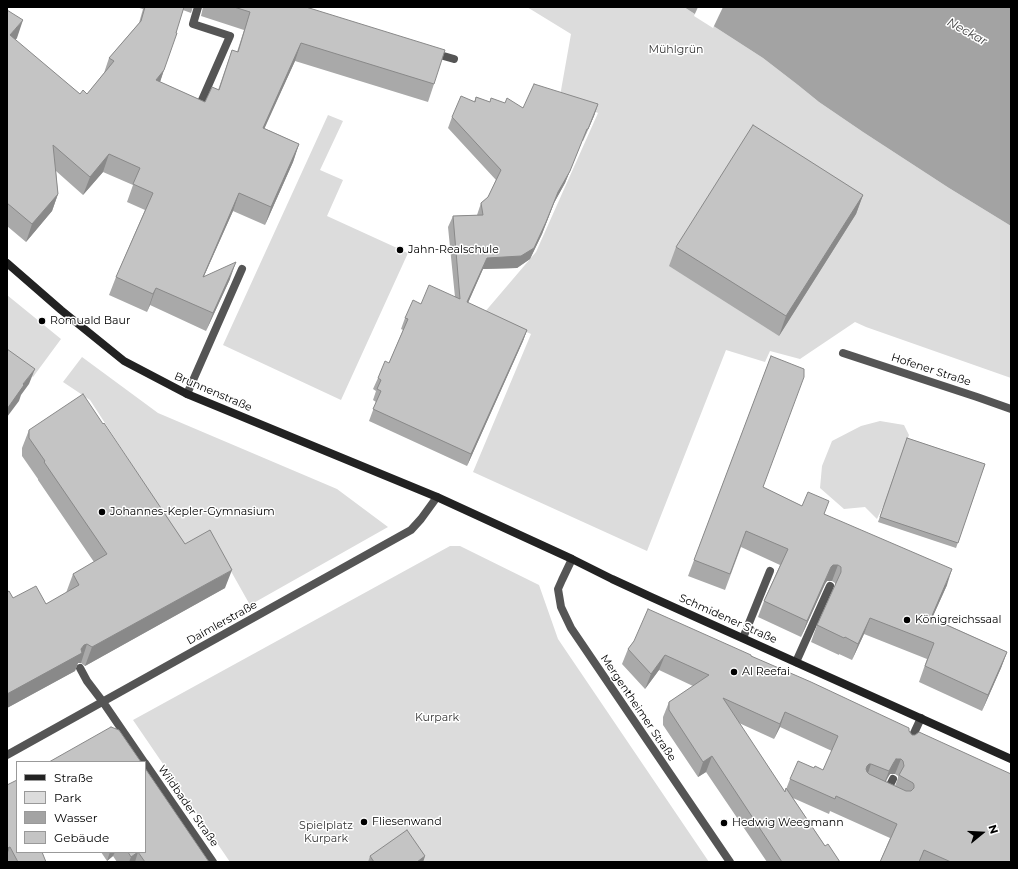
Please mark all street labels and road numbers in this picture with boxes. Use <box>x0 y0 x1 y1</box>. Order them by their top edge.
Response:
street label: Hofener Straße <box>889 351 973 389</box>
street label: Brunnenstraße <box>172 370 254 414</box>
street label: Schmidener Straße <box>677 591 779 647</box>
street label: Daimlerstraße <box>184 598 260 648</box>
street label: Mergentheimer Straße <box>597 652 679 764</box>
street label: Wildbader Straße <box>155 763 221 849</box>

